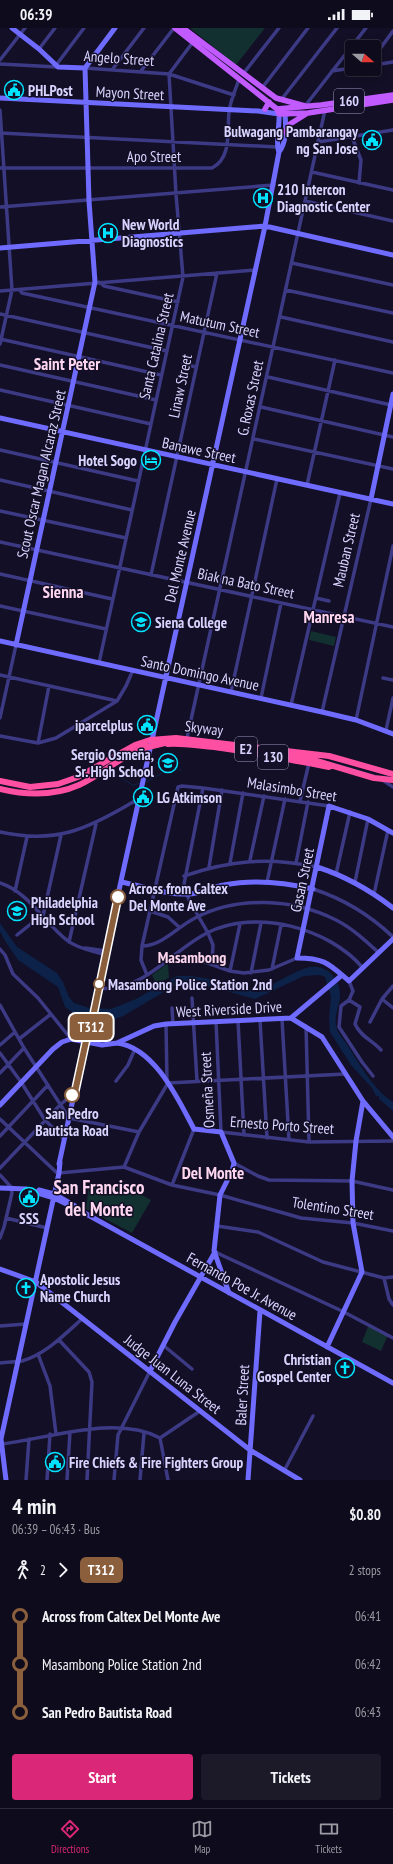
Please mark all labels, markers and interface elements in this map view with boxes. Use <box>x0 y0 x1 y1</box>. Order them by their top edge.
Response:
text: 06:39 <box>20 5 52 24</box>
north arrow <box>345 40 381 76</box>
map controls <box>345 40 381 76</box>
street label: Angelo Street <box>83 46 155 70</box>
public building icon: PHLPost <box>3 79 25 101</box>
place label: PHLPost <box>28 81 73 100</box>
street label: Mayon Street <box>95 82 165 104</box>
road number: 160 <box>334 89 364 113</box>
place label: Bulwagang Pambarangay ng San Jose <box>224 122 359 158</box>
public building icon: Bulwagang Pambarangay ng San Jose <box>361 129 383 151</box>
street label: Apo Street <box>127 147 181 166</box>
place label: 210 Intercon Diagnostic Center <box>277 180 371 216</box>
hospital icon: 210 Intercon Diagnostic Center <box>252 187 274 209</box>
place label: New World Diagnostics <box>122 215 183 251</box>
hospital icon: New World Diagnostics <box>97 222 119 244</box>
street label: Santa Catalina Street <box>135 291 177 401</box>
street label: Matutum Street <box>178 306 262 342</box>
street label: Linaw Street <box>164 352 196 420</box>
district label: Saint Peter <box>34 353 100 375</box>
street label: G. Roxas Street <box>233 359 267 437</box>
street label: Scout Oscar Magan Alcaraz Street <box>12 388 70 560</box>
street label: Banawe Street <box>160 433 238 467</box>
hotel icon: Hotel Sogo <box>140 449 162 471</box>
place label: Hotel Sogo <box>78 451 137 470</box>
street label: Del Monte Avenue <box>160 508 200 604</box>
street label: Mauban Street <box>328 511 364 589</box>
street label: Biak na Bato Street <box>196 563 296 603</box>
district label: Sienna <box>43 581 83 603</box>
district label: Manresa <box>303 606 355 628</box>
school or university icon: Siena College <box>130 611 152 633</box>
place label: Siena College <box>155 613 227 632</box>
street label: Santo Domingo Avenue <box>139 651 261 695</box>
public building icon: iparcelplus <box>136 714 158 736</box>
place label: iparcelplus <box>75 716 133 735</box>
street label: Skyway <box>184 716 225 740</box>
road number: E2 <box>235 737 257 761</box>
place label: Sergio Osmeña, Sr. High School <box>71 745 154 781</box>
road number: 130 <box>258 745 288 769</box>
school or university icon: Sergio Osmeña, Sr. High School <box>157 752 179 774</box>
street label: Malasimbo Street <box>246 773 338 805</box>
public building icon: LG Atkimson <box>132 786 154 808</box>
place label: LG Atkimson <box>157 788 222 807</box>
street label: Gasan Street <box>286 846 318 914</box>
place label: Across from Caltex Del Monte Ave <box>128 879 228 915</box>
marker: Across from Caltex Del Monte Ave <box>110 889 126 905</box>
place label: Philadelphia High School <box>31 893 98 929</box>
school or university icon: Philadelphia High School <box>6 900 28 922</box>
district label: Masambong <box>158 947 226 967</box>
place label: Masambong Police Station 2nd <box>108 975 273 994</box>
marker: Masambong Police Station 2nd <box>93 978 105 990</box>
street label: West Riverside Drive <box>175 997 283 1021</box>
line badge: T312 <box>63 1014 119 1040</box>
text: T312 <box>78 1018 104 1036</box>
street label: Osmeña Street <box>196 1052 218 1128</box>
marker: San Pedro Bautista Road <box>64 1087 80 1103</box>
place label: San Pedro Bautista Road <box>35 1104 109 1140</box>
street label: Ernesto Porto Street <box>229 1112 335 1138</box>
district label: Del Monte <box>182 1162 244 1184</box>
district label: San Francisco del Monte <box>54 1175 144 1221</box>
public building icon: SSS <box>18 1186 40 1208</box>
street label: Tolentino Street <box>291 1192 375 1224</box>
place label: SSS <box>19 1209 39 1228</box>
street label: Fernando Poe Jr. Avenue <box>183 1248 301 1324</box>
place label: Apostolic Jesus Name Church <box>39 1270 120 1306</box>
church icon: Apostolic Jesus Name Church <box>15 1277 37 1299</box>
street label: Judge Juan Luna Street <box>120 1330 225 1418</box>
place label: Christian Gospel Center <box>257 1350 332 1386</box>
church icon: Christian Gospel Center <box>334 1357 356 1379</box>
street label: Baler Street <box>231 1364 253 1426</box>
public building icon: Fire Chiefs & Fire Fighters Group <box>44 1451 66 1473</box>
place label: Fire Chiefs & Fire Fighters Group <box>69 1453 243 1472</box>
text: 4 min <box>12 1492 56 1520</box>
text: $0.80 <box>349 1505 381 1524</box>
text: 06:39 – 06:43 · Bus <box>12 1521 100 1538</box>
icon: walk <box>12 1559 34 1581</box>
icon: forward <box>52 1559 74 1581</box>
text: T312 <box>88 1561 115 1579</box>
text: 2 <box>40 1562 46 1579</box>
text: 2 stops <box>349 1562 381 1579</box>
text: Across from Caltex Del Monte Ave <box>42 1607 221 1626</box>
text: 06:41 <box>355 1608 381 1625</box>
text: Masambong Police Station 2nd <box>42 1655 202 1674</box>
text: 06:42 <box>355 1656 381 1673</box>
text: San Pedro Bautista Road <box>42 1703 172 1722</box>
text: 06:43 <box>355 1704 381 1721</box>
button: Start <box>12 1754 193 1800</box>
button: Tickets <box>201 1754 381 1800</box>
tab: Directions <box>51 1818 89 1856</box>
tab: Map <box>191 1818 213 1856</box>
tab: Tickets <box>315 1818 342 1856</box>

